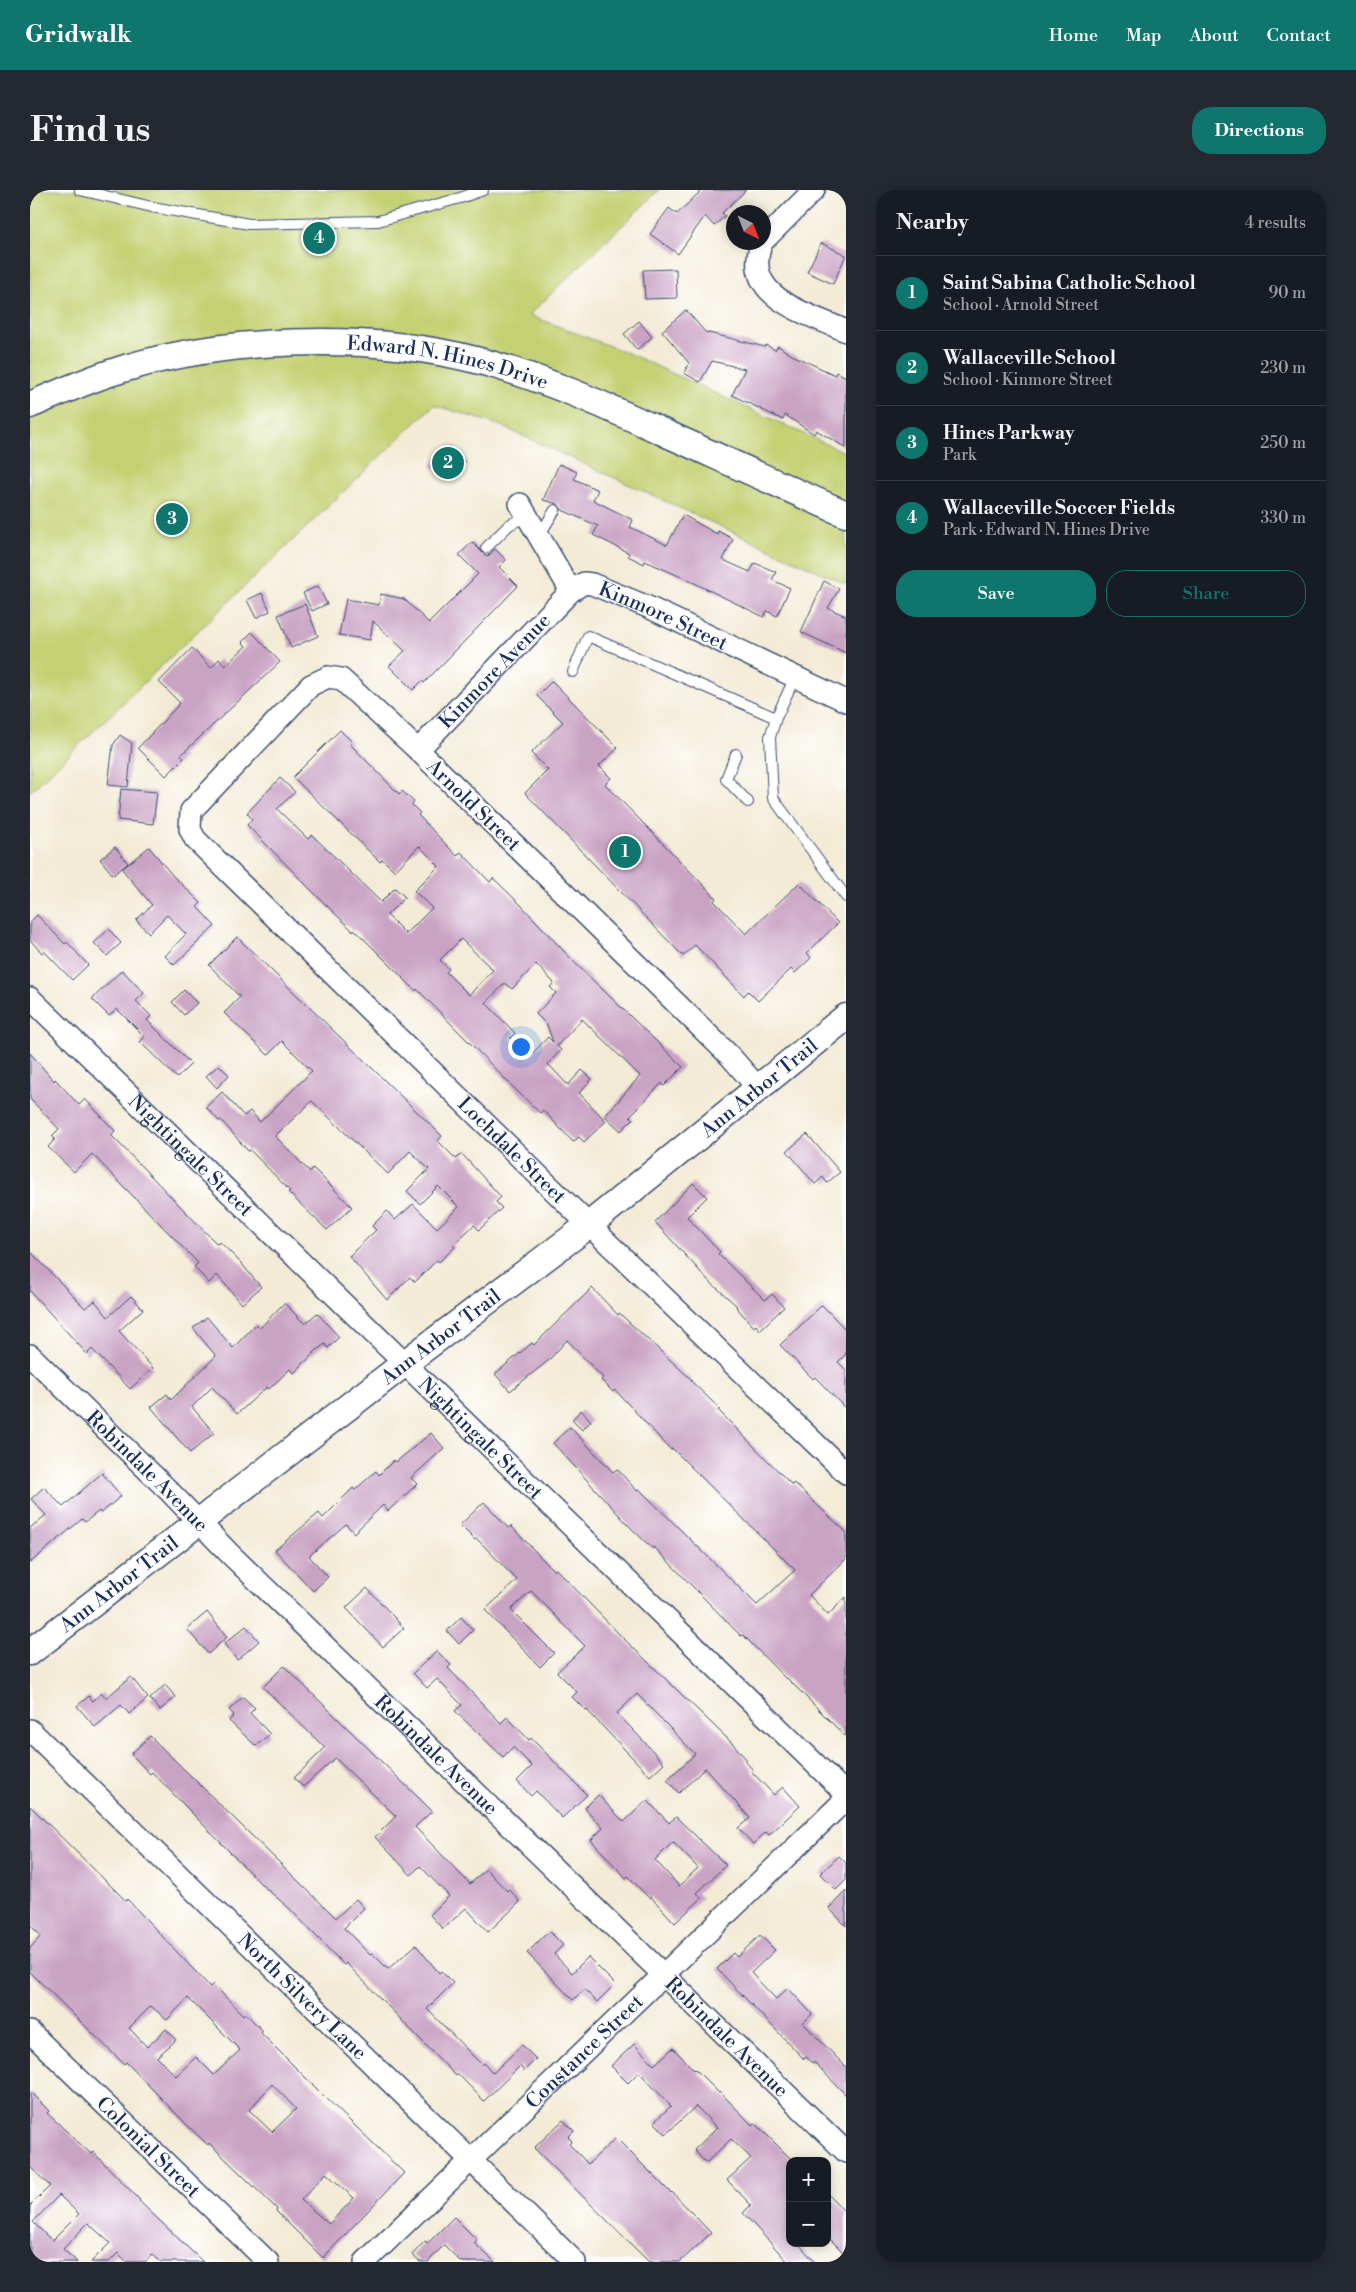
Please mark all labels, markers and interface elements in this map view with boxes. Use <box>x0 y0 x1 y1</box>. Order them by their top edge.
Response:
text: Gridwalk <box>25 20 132 50</box>
text: Home <box>1049 24 1098 47</box>
text: Map <box>1126 24 1162 47</box>
text: About <box>1190 24 1239 47</box>
text: Contact <box>1267 24 1331 47</box>
button: Directions <box>1192 107 1326 154</box>
text: Find us <box>30 109 150 152</box>
north arrow <box>726 205 771 250</box>
text: Nearby <box>896 210 969 236</box>
text: 4 results <box>1245 213 1306 233</box>
pin: 4 <box>303 219 335 257</box>
text: Saint Sabina Catholic School <box>943 271 1196 295</box>
text: 1 <box>908 283 916 303</box>
text: 90 m <box>1268 283 1306 303</box>
text: School · Arnold Street <box>943 295 1099 315</box>
street label: Edward N. Hines Drive <box>346 332 551 396</box>
text: Wallaceville School <box>943 346 1116 370</box>
text: 2 <box>907 358 917 378</box>
text: 230 m <box>1260 358 1306 378</box>
text: School · Kinmore Street <box>943 370 1113 390</box>
text: Hines Parkway <box>943 421 1075 445</box>
text: 3 <box>907 433 917 453</box>
text: 250 m <box>1260 433 1306 453</box>
pin: 2 <box>432 444 464 482</box>
text: Park <box>943 445 976 465</box>
text: Wallaceville Soccer Fields <box>943 496 1175 520</box>
pin: 3 <box>156 500 188 538</box>
text: 4 <box>907 508 917 528</box>
text: 330 m <box>1260 508 1306 528</box>
text: Park · Edward N. Hines Drive <box>943 520 1150 540</box>
button: Save <box>896 570 1096 617</box>
button: Share <box>1106 570 1306 617</box>
street label: Kinmore Street <box>595 577 731 657</box>
street label: Kinmore Avenue <box>434 609 557 735</box>
street label: Arnold Street <box>420 754 525 857</box>
pin: 1 <box>609 833 641 871</box>
your location <box>508 1034 534 1060</box>
street label: Ann Arbor Trail <box>695 1034 824 1144</box>
street label: Nightingale Street <box>122 1090 258 1223</box>
street label: Lochdale Street <box>451 1092 571 1210</box>
street label: Ann Arbor Trail <box>376 1284 507 1391</box>
street label: Nightingale Street <box>412 1373 548 1505</box>
street label: Robindale Avenue <box>80 1406 213 1538</box>
street label: Ann Arbor Trail <box>54 1531 184 1639</box>
street label: Robindale Avenue <box>368 1690 502 1821</box>
street label: North Silvery Lane <box>232 1929 372 2066</box>
street label: Robindale Avenue <box>659 1972 793 2103</box>
street label: Constance Street <box>521 1990 649 2115</box>
street label: Colonial Street <box>90 2092 205 2204</box>
map controls <box>786 2157 831 2247</box>
button: + <box>786 2157 831 2202</box>
button: − <box>786 2202 831 2247</box>

